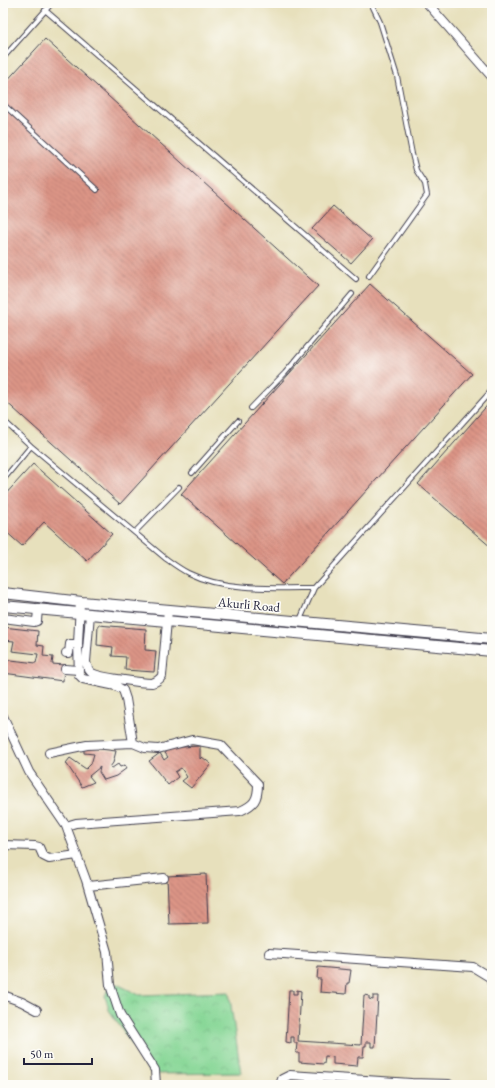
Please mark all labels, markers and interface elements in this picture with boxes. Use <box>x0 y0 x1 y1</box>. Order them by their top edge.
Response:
street label: Akurli Road <box>216 593 281 616</box>
scale bar <box>24 1040 92 1066</box>
text: 50 m <box>30 1046 54 1062</box>

